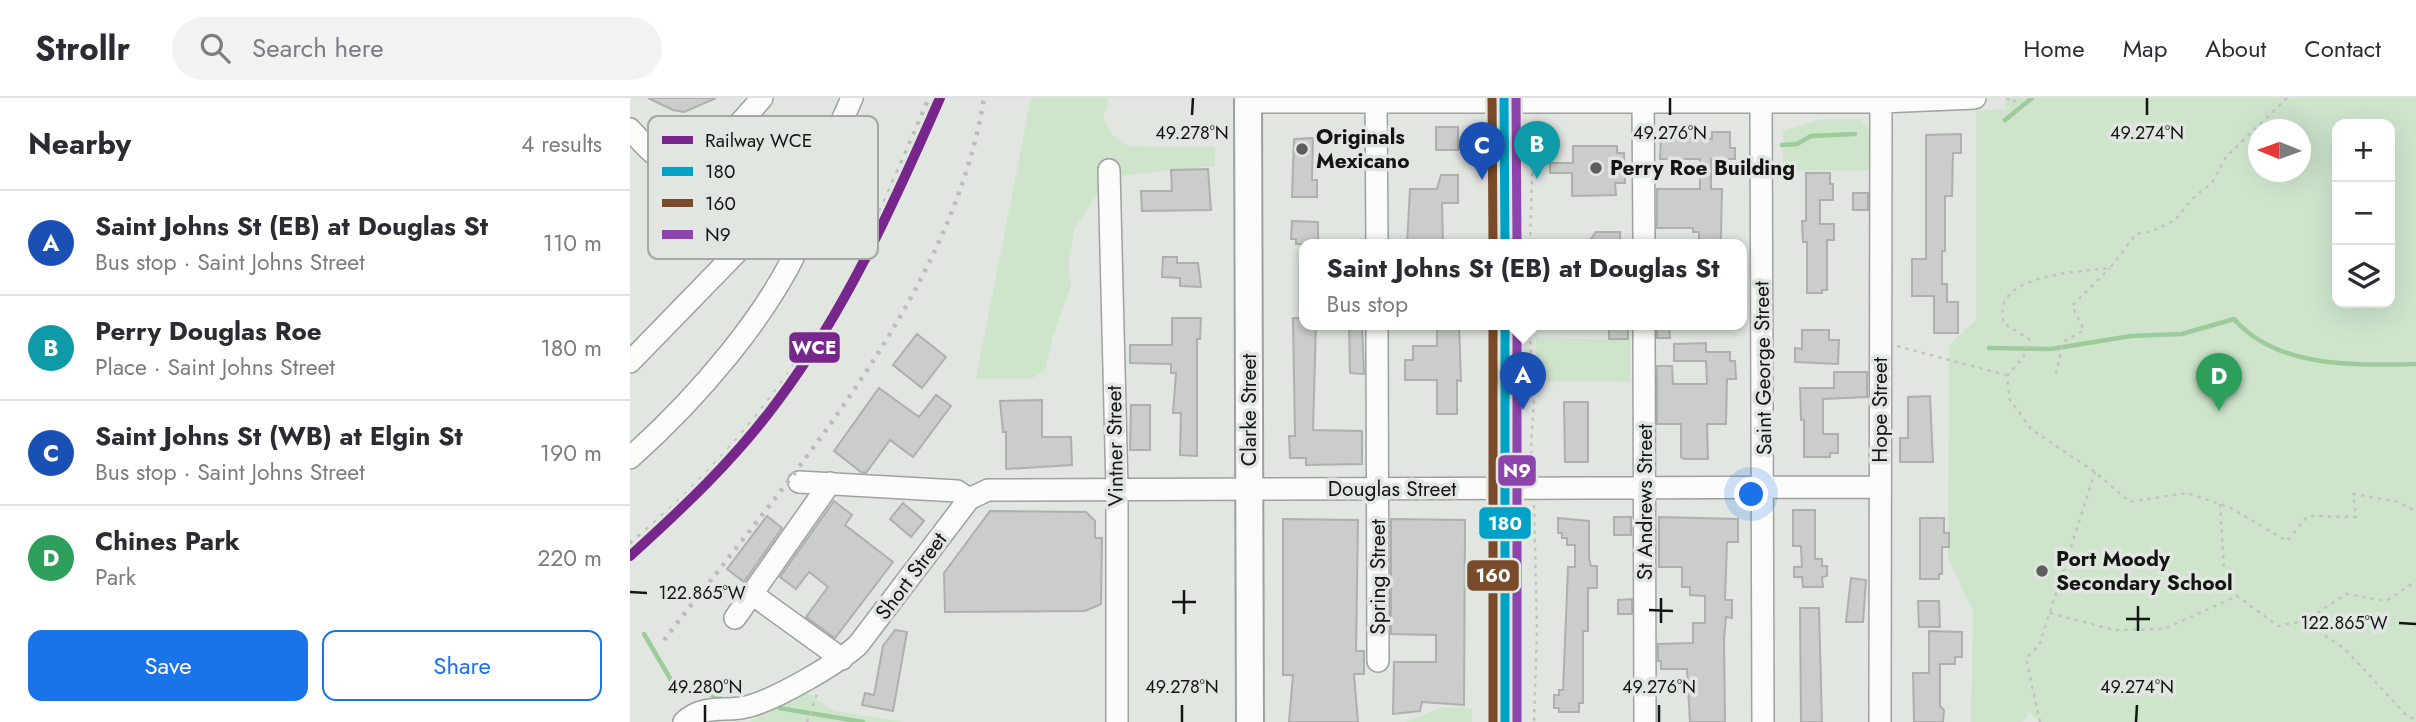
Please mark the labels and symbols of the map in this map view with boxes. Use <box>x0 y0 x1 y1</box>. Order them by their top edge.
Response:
legend <box>648 116 878 259</box>
north arrow <box>2248 119 2311 182</box>
text: 49.278°N <box>1155 120 1229 146</box>
text: 49.276°N <box>1633 120 1707 146</box>
text: 49.274°N <box>2110 120 2184 146</box>
pin: B <box>1514 121 1560 179</box>
place label: Originals Mexicano <box>1316 122 1410 176</box>
pin: C <box>1459 122 1505 180</box>
text: Railway WCE <box>705 127 812 154</box>
marker: Originals Mexicano <box>1294 141 1310 157</box>
place label: Perry Roe Building <box>1610 153 1795 183</box>
text: 180 <box>705 158 735 185</box>
marker: Perry Roe Building <box>1588 160 1604 176</box>
text: 160 <box>705 190 736 217</box>
text: N9 <box>705 221 731 248</box>
street label: Saint George Street <box>1746 281 1780 455</box>
line badge: WCE <box>788 331 841 364</box>
text: WCE <box>792 334 836 361</box>
pin: A <box>1500 352 1546 410</box>
pin: D <box>2196 353 2242 411</box>
street label: Clarke Street <box>1234 354 1264 466</box>
street label: Hope Street <box>1865 357 1895 463</box>
street label: Vintner Street <box>1099 385 1131 507</box>
street label: St Andrews Street <box>1630 424 1660 580</box>
line badge: N9 <box>1497 454 1537 487</box>
text: N9 <box>1503 457 1531 484</box>
street label: Douglas Street <box>1328 474 1456 504</box>
your location <box>1734 477 1768 511</box>
line badge: 180 <box>1478 506 1532 540</box>
text: 180 <box>1488 510 1522 537</box>
street label: Spring Street <box>1363 519 1393 635</box>
street label: Short Street <box>868 526 954 626</box>
place label: Port Moody Secondary School <box>2056 544 2233 598</box>
line badge: 160 <box>1466 559 1520 592</box>
text: 160 <box>1476 562 1510 589</box>
marker: Port Moody Secondary School <box>2034 563 2050 579</box>
text: 122.865°W <box>658 580 746 606</box>
text: 122.865°W <box>2300 610 2388 636</box>
text: 49.280°N <box>668 674 742 700</box>
text: 49.278°N <box>1145 674 1219 700</box>
text: 49.276°N <box>1622 674 1696 700</box>
text: 49.274°N <box>2100 674 2174 700</box>

